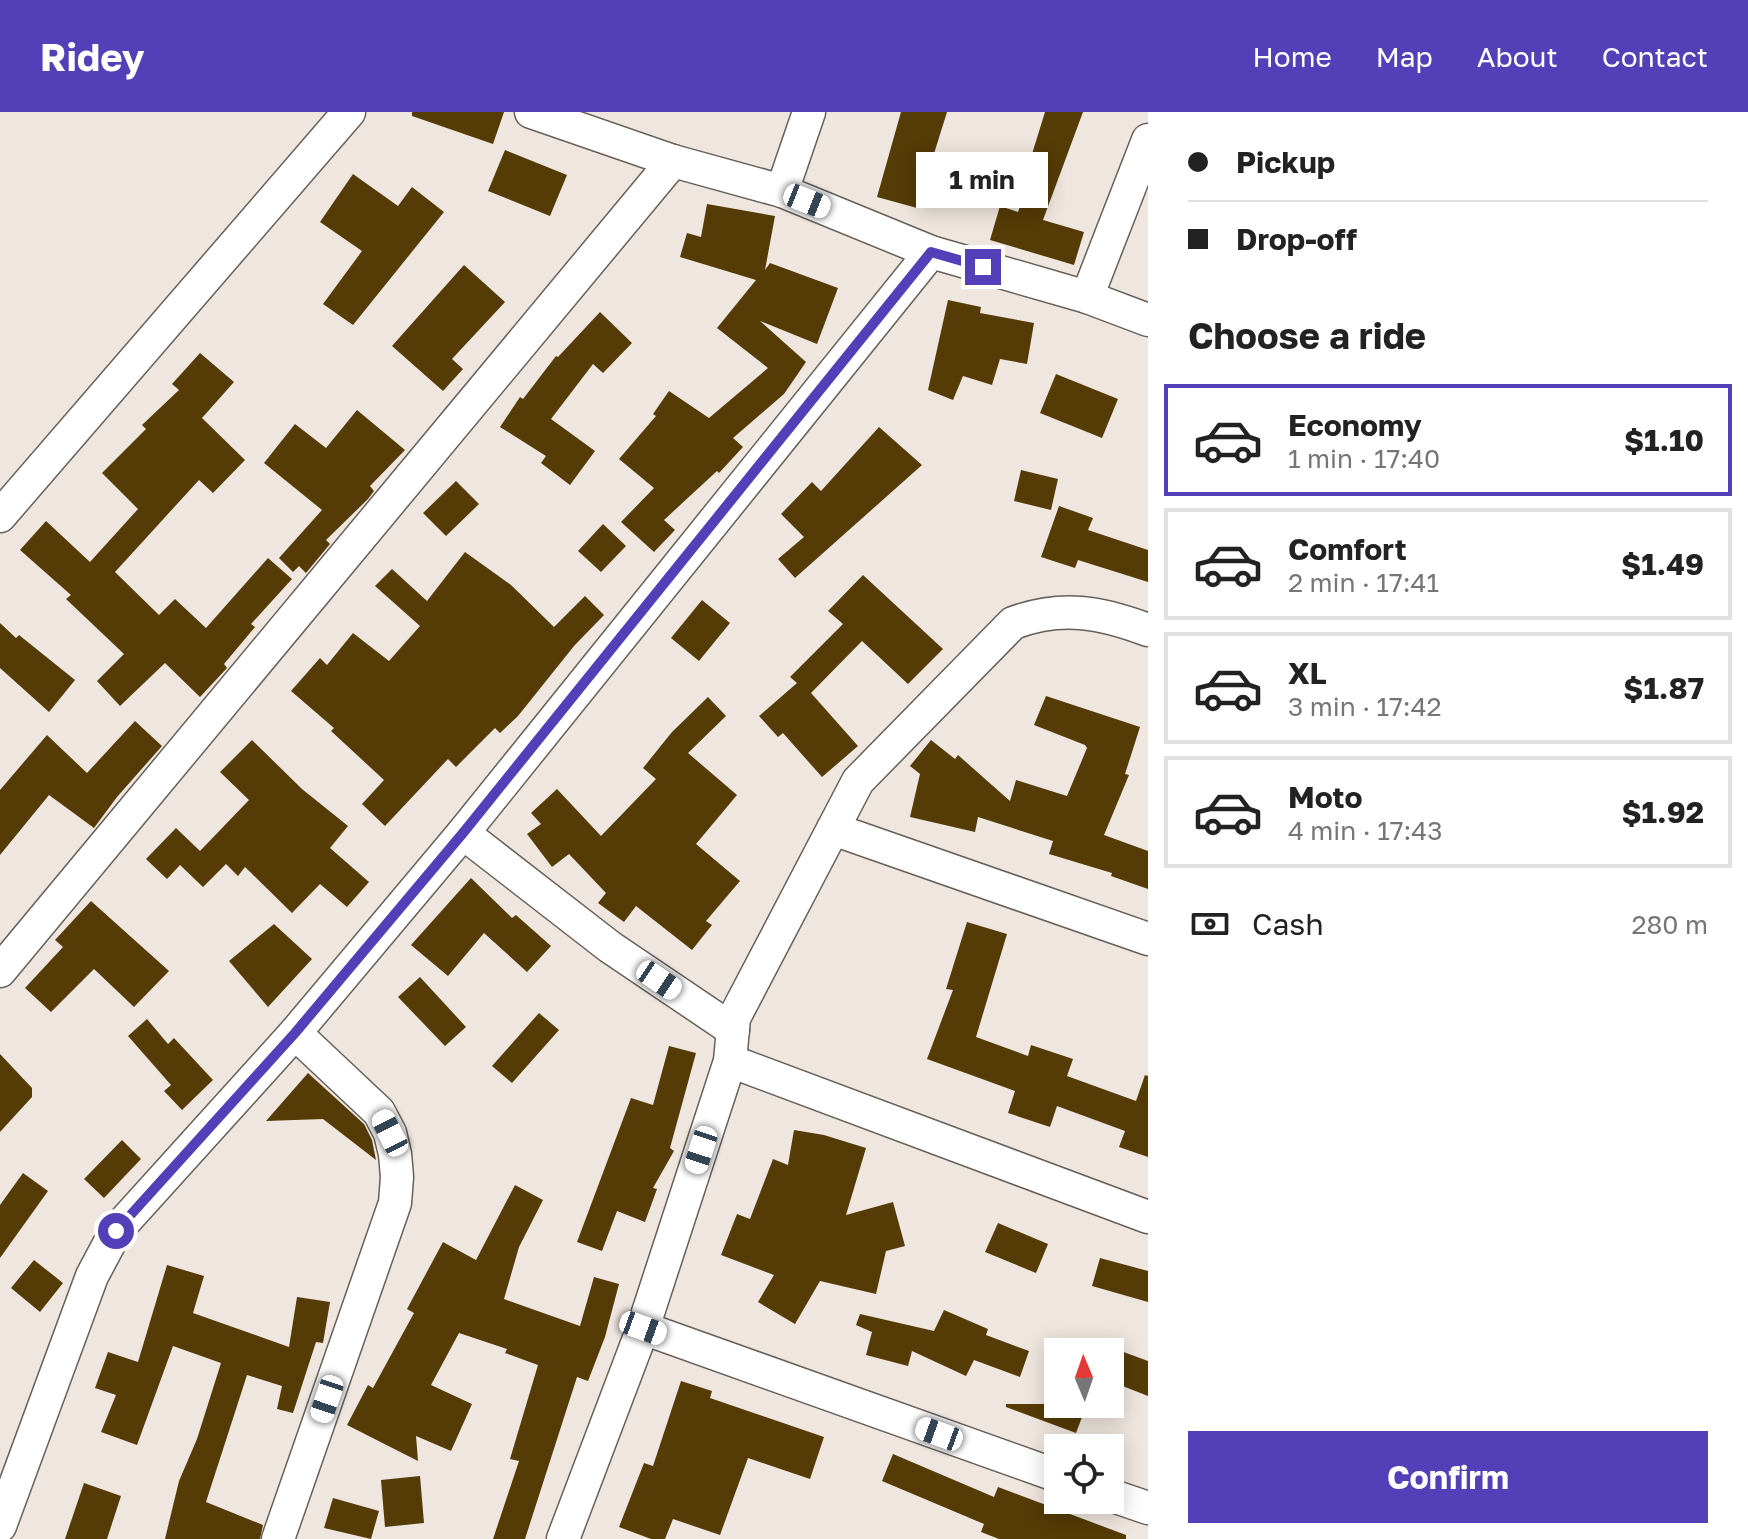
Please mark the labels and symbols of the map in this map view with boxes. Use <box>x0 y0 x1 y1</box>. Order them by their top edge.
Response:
callout: 1 min <box>917 151 1049 207</box>
car <box>780 181 834 221</box>
route end <box>965 249 1001 285</box>
car <box>632 957 686 1003</box>
car <box>368 1106 412 1160</box>
car <box>682 1123 720 1177</box>
route start <box>98 1213 134 1249</box>
car <box>616 1309 670 1347</box>
north arrow <box>1044 1338 1124 1418</box>
car <box>308 1372 346 1426</box>
car <box>912 1415 966 1453</box>

